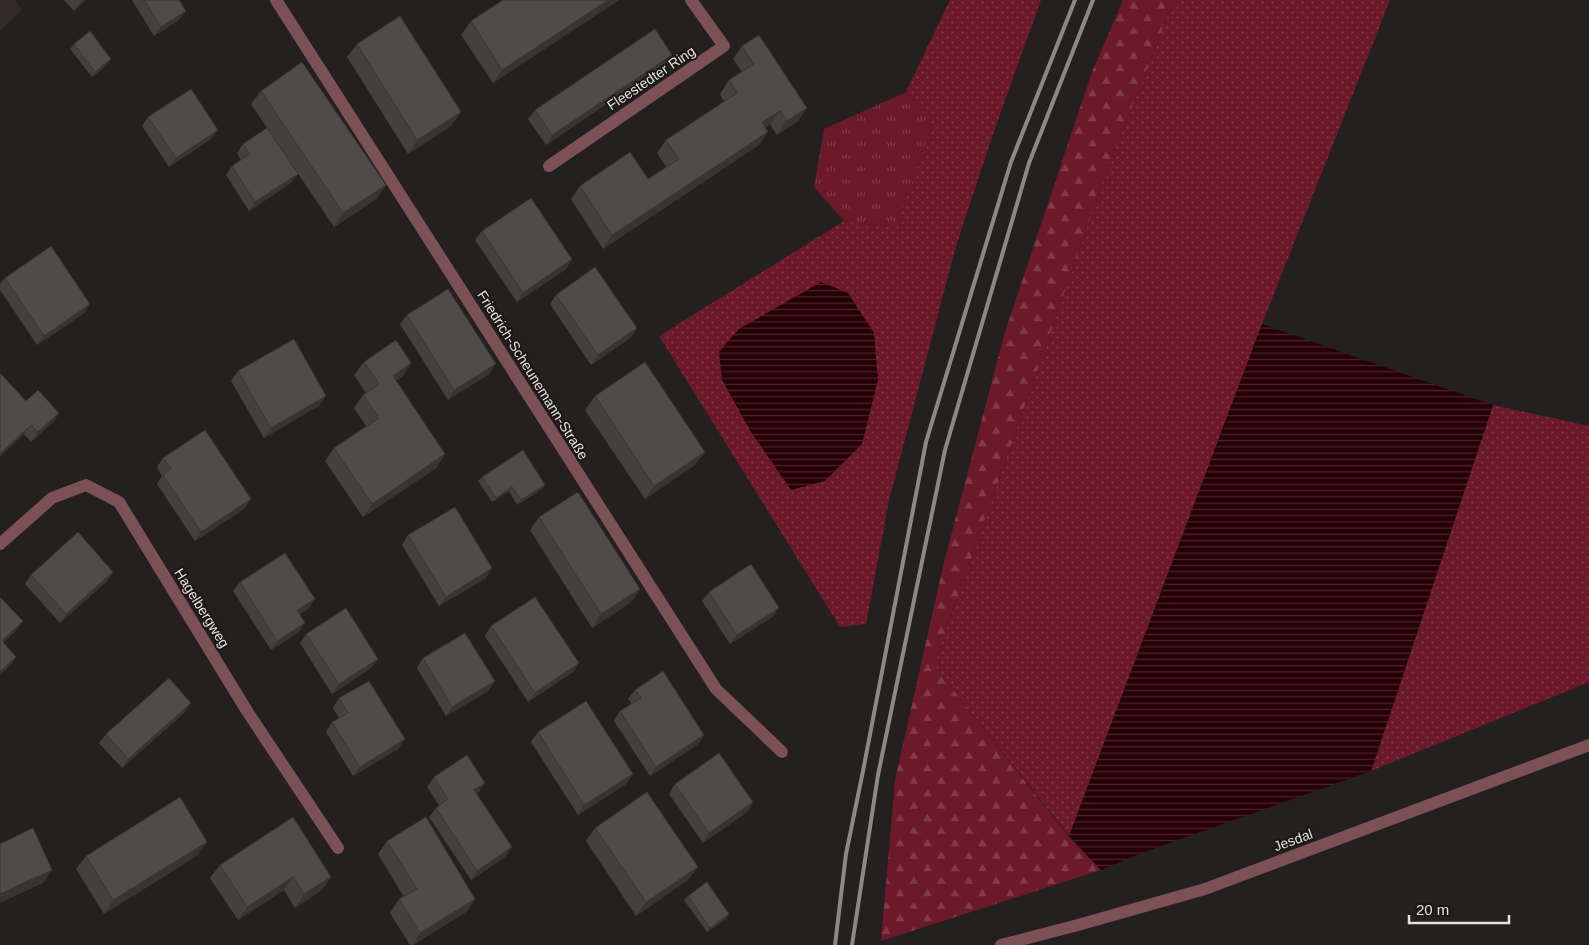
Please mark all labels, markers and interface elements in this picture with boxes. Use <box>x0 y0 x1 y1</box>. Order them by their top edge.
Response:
street label: Fleestedter Ring <box>604 43 698 113</box>
street label: Friedrich-Scheunemann-Straße <box>474 288 592 463</box>
street label: Hagelbergweg <box>171 565 233 651</box>
street label: Jesdal <box>1271 826 1315 854</box>
scale bar <box>1409 892 1509 924</box>
text: 20 m <box>1416 901 1449 918</box>

